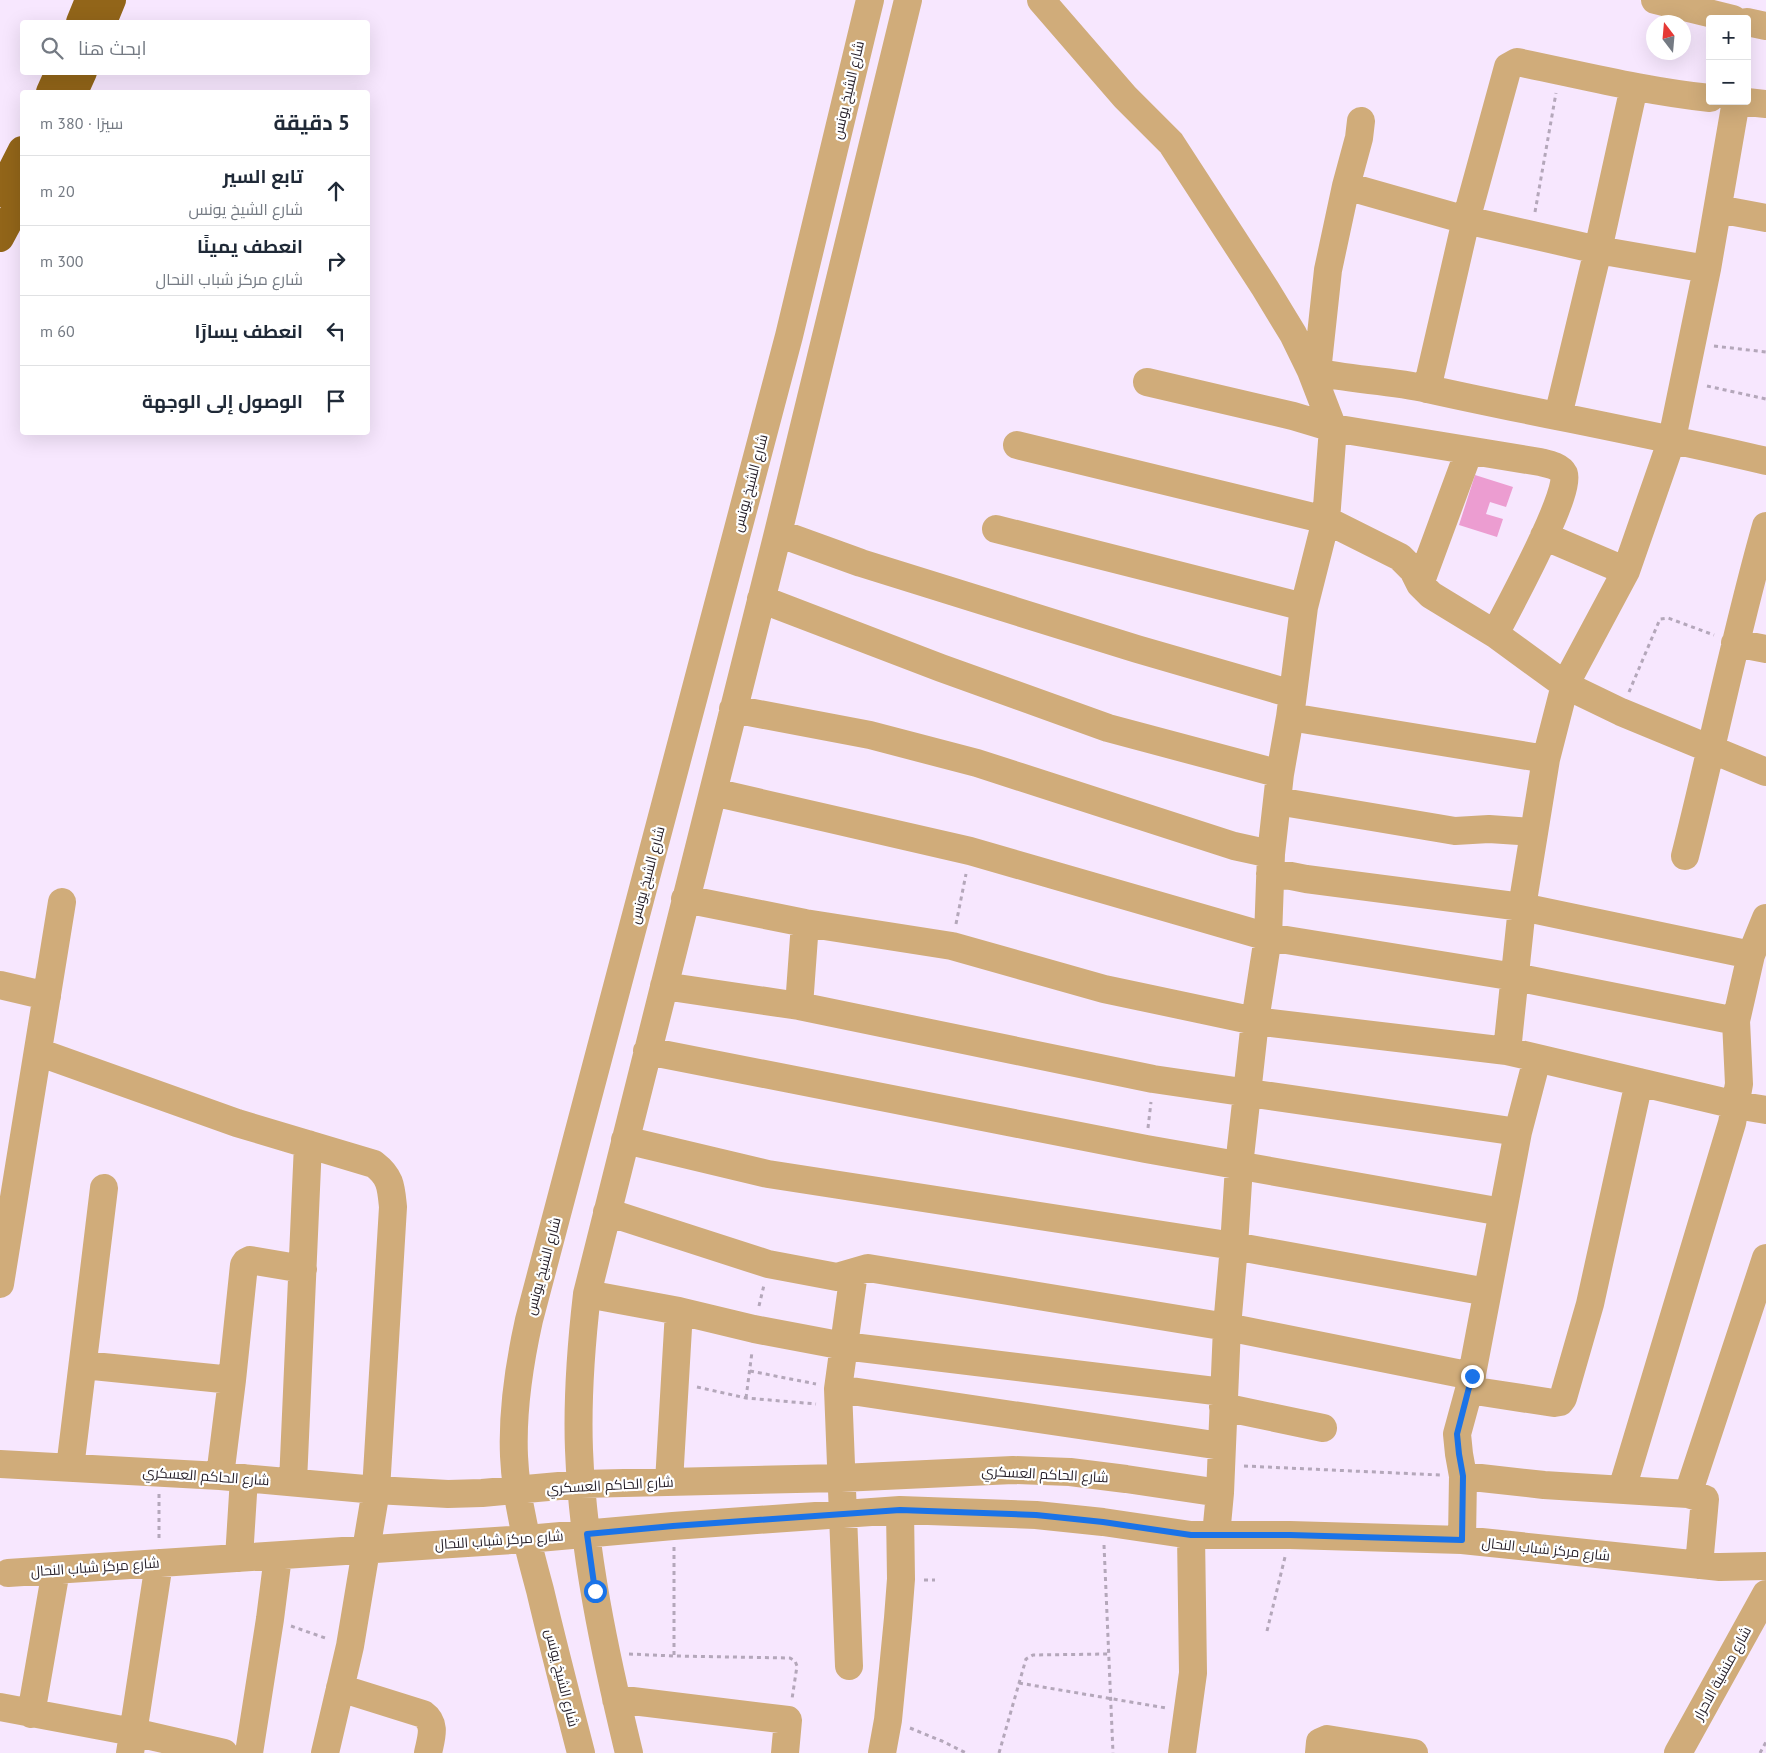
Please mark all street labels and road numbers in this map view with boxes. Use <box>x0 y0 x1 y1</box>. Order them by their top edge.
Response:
street label: شارع الشيخ يونس <box>828 39 868 141</box>
street label: شارع الشيخ يونس <box>728 432 772 534</box>
street label: شارع الشيخ يونس <box>625 824 669 926</box>
street label: شارع الشيخ يونس <box>521 1215 565 1317</box>
street label: شارع الحاكم العسكري <box>981 1462 1109 1489</box>
street label: شارع الحاكم العسكري <box>142 1463 270 1492</box>
street label: شارع الحاكم العسكري <box>546 1473 674 1500</box>
street label: شارع مركز شباب النحال <box>434 1527 564 1553</box>
street label: شارع مركز شباب النحال <box>1481 1533 1611 1565</box>
street label: شارع مركز شباب النحال <box>30 1554 160 1580</box>
street label: شارع منشية الاحرار <box>1688 1623 1755 1724</box>
street label: شارع الشيخ يونس <box>541 1627 583 1729</box>

